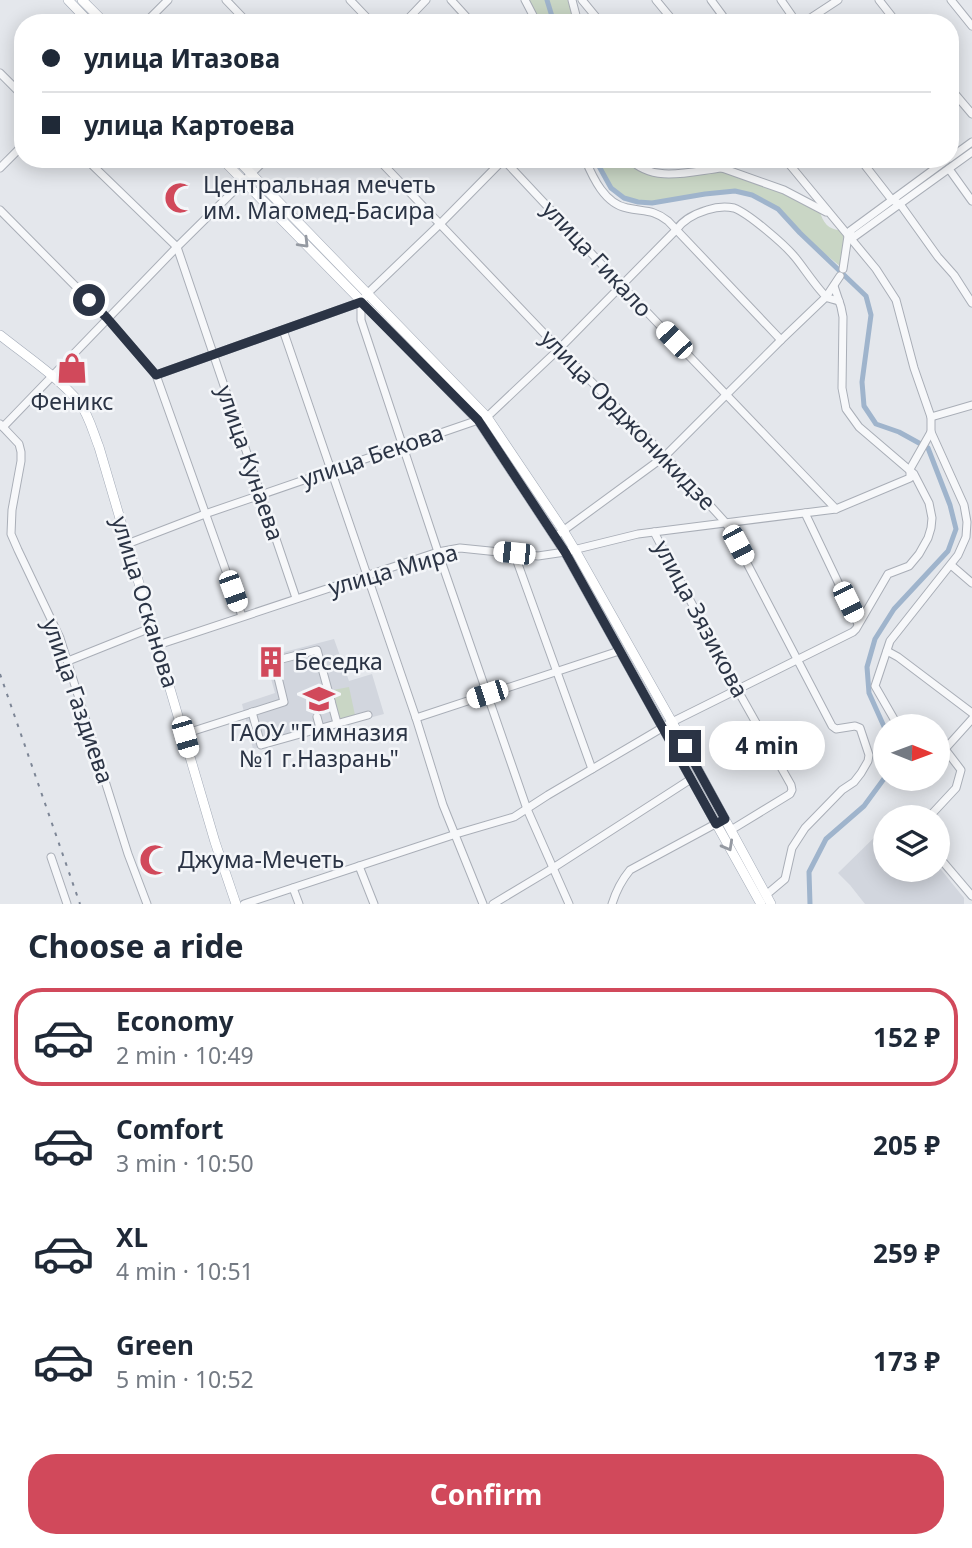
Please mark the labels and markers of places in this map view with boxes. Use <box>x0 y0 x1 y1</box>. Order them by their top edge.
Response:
place label: Центральная мечеть им. Магомед-Басира <box>203 168 436 226</box>
mosque icon: Центральная мечеть им. Магомед-Басира <box>163 181 197 215</box>
shop icon: Феникс <box>55 351 89 385</box>
place label: Феникс <box>31 385 113 417</box>
building icon: Беседка <box>254 645 288 679</box>
place label: Беседка <box>294 645 383 677</box>
school or university icon: ГАОУ "Гимназия №1 г.Назрань" <box>302 682 336 716</box>
place label: ГАОУ "Гимназия №1 г.Назрань" <box>229 716 409 774</box>
mosque icon: Джума-Мечеть <box>138 843 172 877</box>
place label: Джума-Мечеть <box>178 843 344 875</box>

